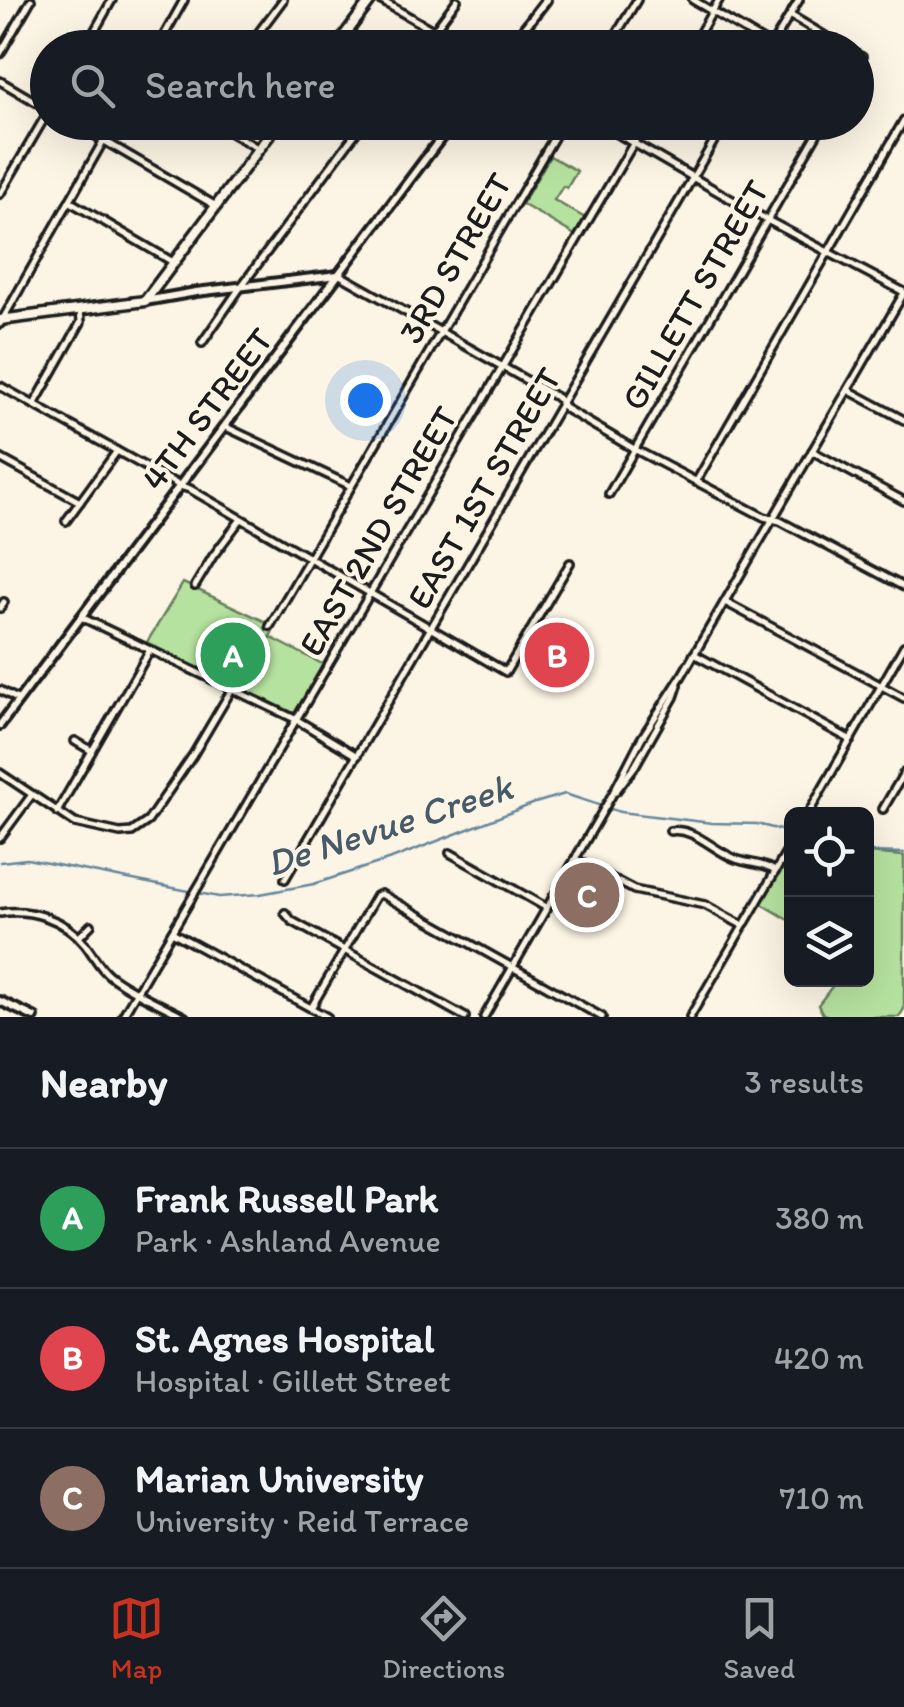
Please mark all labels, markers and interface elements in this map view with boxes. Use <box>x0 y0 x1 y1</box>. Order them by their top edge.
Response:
search box <box>30 30 874 140</box>
icon: search <box>65 58 120 113</box>
text: Search here <box>145 62 336 108</box>
street label: 3RD STREET <box>389 165 521 351</box>
street label: GILLETT STREET <box>612 172 778 418</box>
street label: 4TH STREET <box>132 319 282 498</box>
street label: EAST 1ST STREET <box>398 360 570 616</box>
your location <box>340 375 391 426</box>
street label: EAST 2ND STREET <box>290 399 467 663</box>
pin: A <box>200 618 266 692</box>
pin: B <box>524 618 590 692</box>
water label: De Nevue Creek <box>260 763 520 886</box>
map controls <box>784 807 874 987</box>
button: locate <box>784 807 874 897</box>
pin: C <box>554 858 620 932</box>
button: layers <box>784 897 874 987</box>
text: Nearby <box>40 1057 167 1108</box>
text: 3 results <box>744 1063 864 1101</box>
text: Frank Russell Park <box>135 1176 438 1222</box>
text: A <box>62 1199 83 1237</box>
text: 380 m <box>775 1199 864 1237</box>
text: Park · Ashland Avenue <box>135 1222 441 1260</box>
text: St. Agnes Hospital <box>135 1316 434 1362</box>
text: B <box>62 1339 83 1377</box>
text: 420 m <box>774 1339 864 1377</box>
text: Hospital · Gillett Street <box>135 1362 450 1400</box>
text: Marian University <box>135 1456 423 1502</box>
text: C <box>62 1479 83 1517</box>
text: 710 m <box>779 1479 864 1517</box>
text: University · Reid Terrace <box>135 1502 469 1540</box>
tab: Map <box>109 1591 164 1685</box>
tab: Directions <box>382 1591 505 1685</box>
tab: Saved <box>723 1591 795 1685</box>

